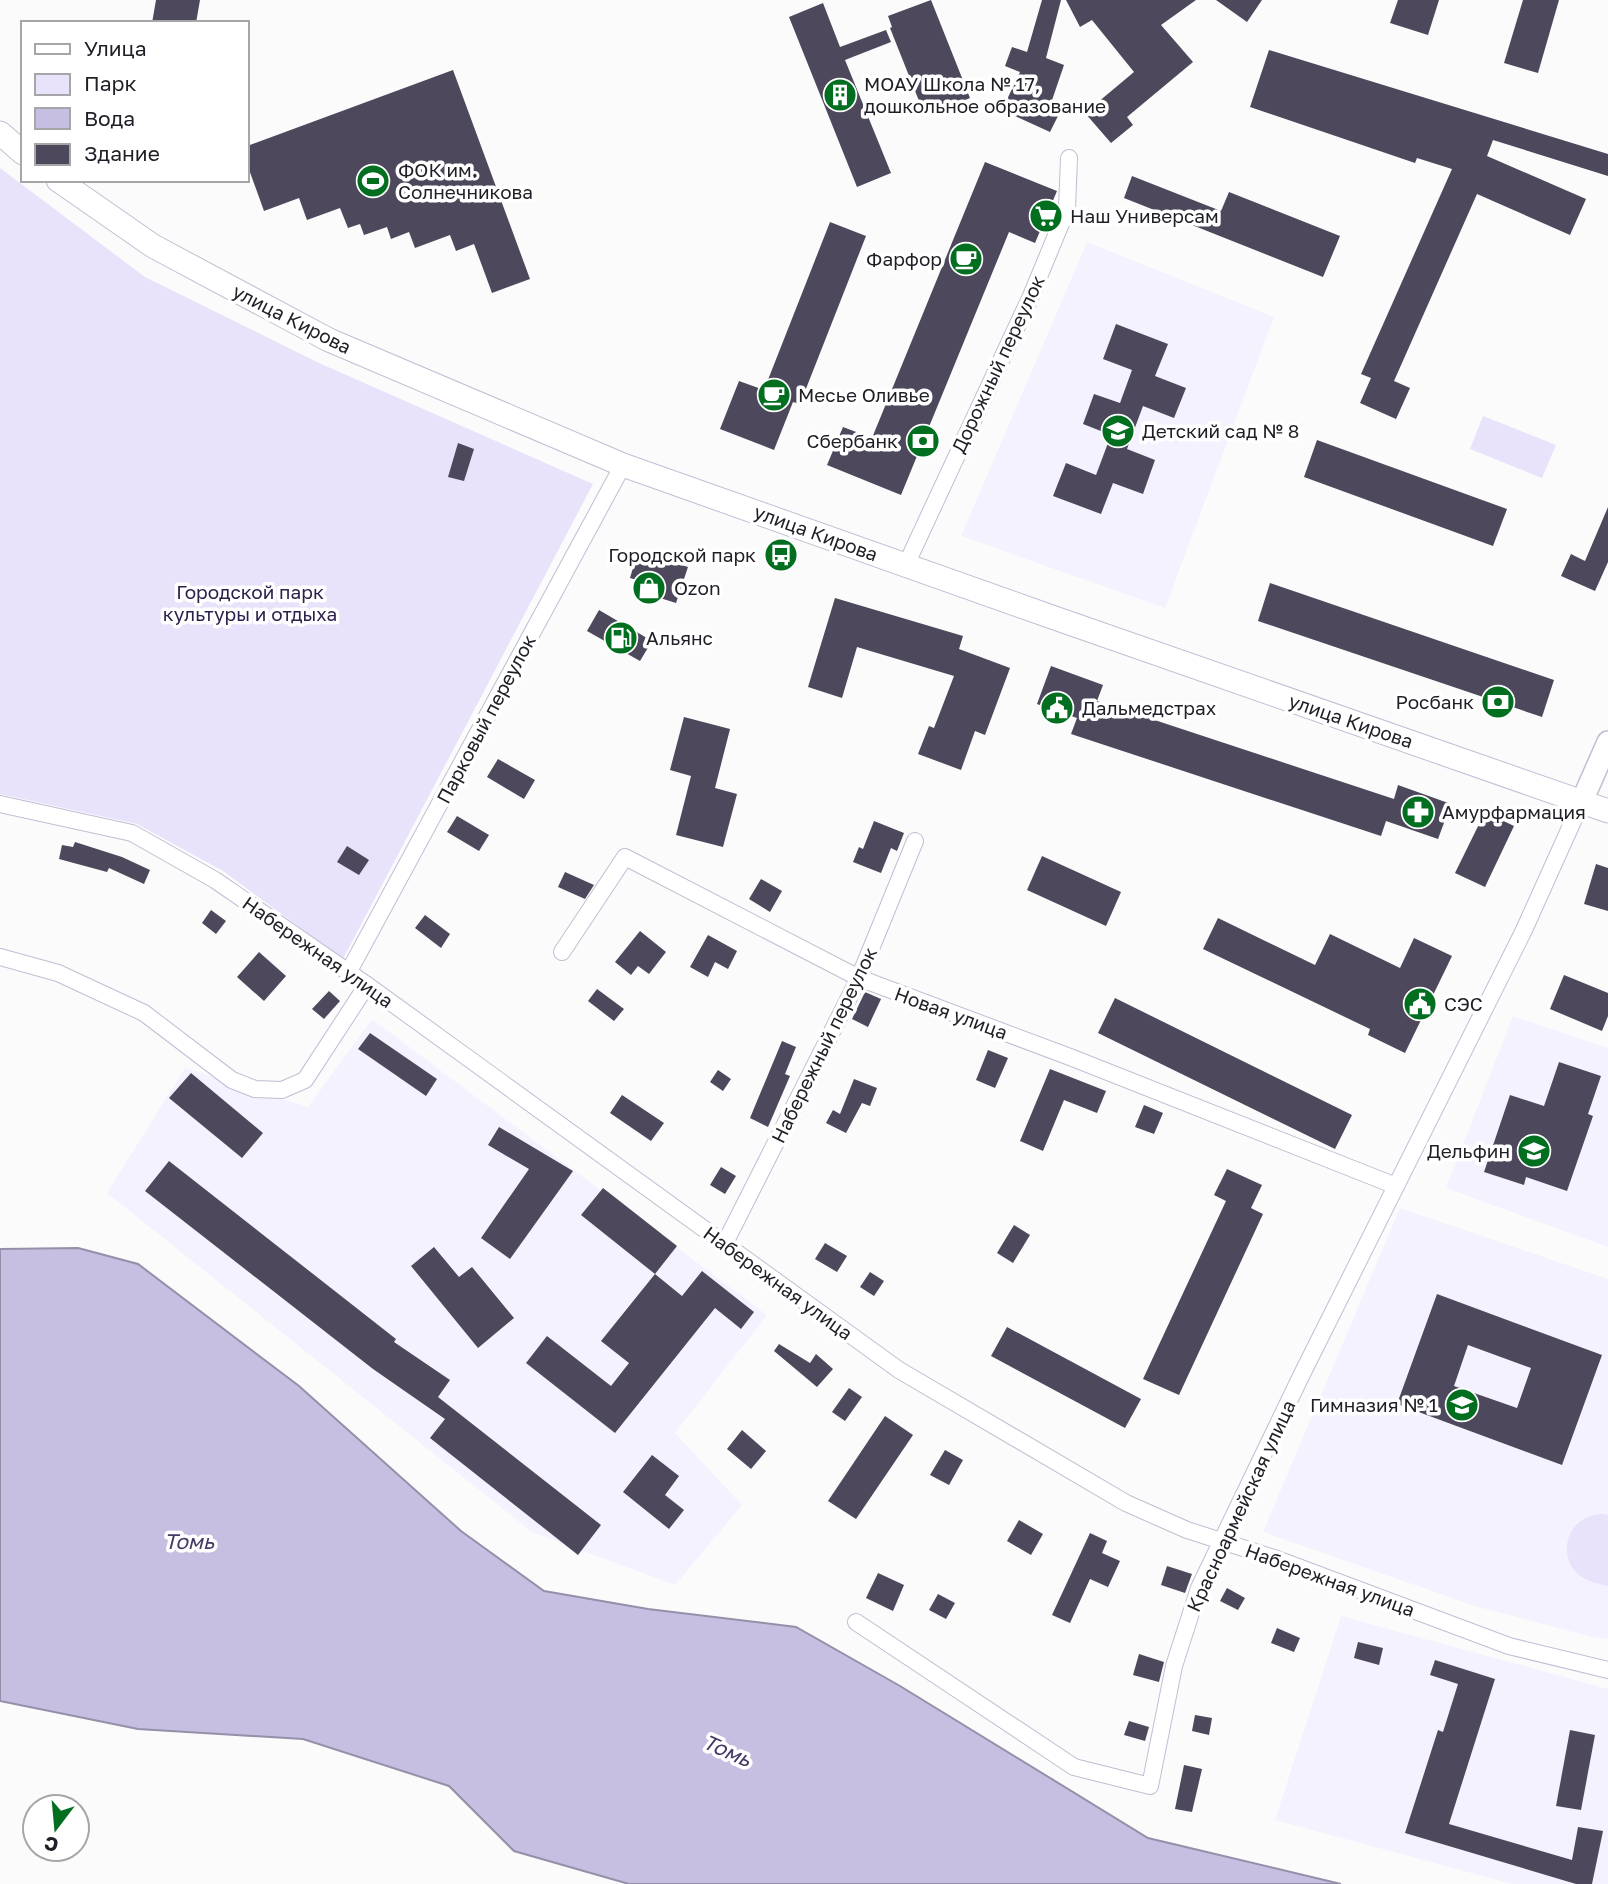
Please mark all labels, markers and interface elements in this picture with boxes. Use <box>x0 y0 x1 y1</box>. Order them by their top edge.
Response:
legend <box>21 21 248 182</box>
text: Улица <box>84 35 147 61</box>
text: Парк <box>84 70 137 96</box>
place label: МОАУ Школа № 17, дошкольное образование <box>864 72 1106 117</box>
building icon: МОАУ Школа № 17, дошкольное образование <box>821 76 859 114</box>
text: Вода <box>84 105 135 131</box>
text: Здание <box>84 140 160 166</box>
place label: ФОК им. Солнечникова <box>398 158 533 203</box>
sports icon: ФОК им. Солнечникова <box>354 162 392 200</box>
supermarket icon: Наш Универсам <box>1027 197 1065 235</box>
place label: Наш Универсам <box>1070 204 1219 227</box>
cafe icon: Фарфор <box>947 240 985 278</box>
place label: Фарфор <box>866 247 942 270</box>
street label: Дорожный переулок <box>946 271 1049 456</box>
street label: улица Кирова <box>229 279 355 358</box>
cafe icon: Месье Оливье <box>755 376 793 414</box>
place label: Месье Оливье <box>798 383 930 406</box>
school or university icon: Детский сад № 8 <box>1099 412 1137 450</box>
place label: Детский сад № 8 <box>1142 419 1299 442</box>
bank icon: Сбербанк <box>904 422 942 460</box>
place label: Сбербанк <box>807 429 898 452</box>
street label: улица Кирова <box>751 500 881 566</box>
bus stop icon: Городской парк <box>762 536 800 574</box>
place label: Городской парк <box>608 543 756 566</box>
shop icon: Ozon <box>630 569 668 607</box>
place label: Ozon <box>674 576 721 599</box>
park label: Городской парк культуры и отдыха <box>163 580 337 625</box>
fuel station icon: Альянс <box>602 619 640 657</box>
place label: Альянс <box>646 626 713 649</box>
street label: Парковый переулок <box>431 630 540 807</box>
bank icon: Росбанк <box>1479 683 1517 721</box>
public building icon: Дальмедстрах <box>1038 689 1076 727</box>
street label: улица Кирова <box>1286 689 1416 753</box>
place label: Росбанк <box>1395 690 1474 713</box>
place label: Дальмедстрах <box>1082 696 1216 719</box>
pharmacy icon: Амурфармация <box>1399 793 1437 831</box>
place label: Амурфармация <box>1442 800 1586 823</box>
street label: Набережная улица <box>239 891 398 1012</box>
street label: Набережный переулок <box>766 943 881 1147</box>
street label: Новая улица <box>892 981 1011 1044</box>
public building icon: СЭС <box>1401 985 1439 1023</box>
place label: СЭС <box>1444 992 1483 1015</box>
school or university icon: Дельфин <box>1515 1132 1553 1170</box>
place label: Дельфин <box>1427 1139 1510 1162</box>
street label: Набережная улица <box>699 1221 857 1344</box>
school or university icon: Гимназия № 1 <box>1443 1386 1481 1424</box>
place label: Гимназия № 1 <box>1310 1393 1438 1416</box>
street label: Красноармейская улица <box>1181 1396 1300 1615</box>
water label: Томь <box>164 1528 215 1554</box>
street label: Набережная улица <box>1242 1538 1418 1621</box>
water label: Томь <box>699 1728 756 1773</box>
north arrow <box>21 1793 91 1863</box>
text: С <box>42 1832 61 1858</box>

